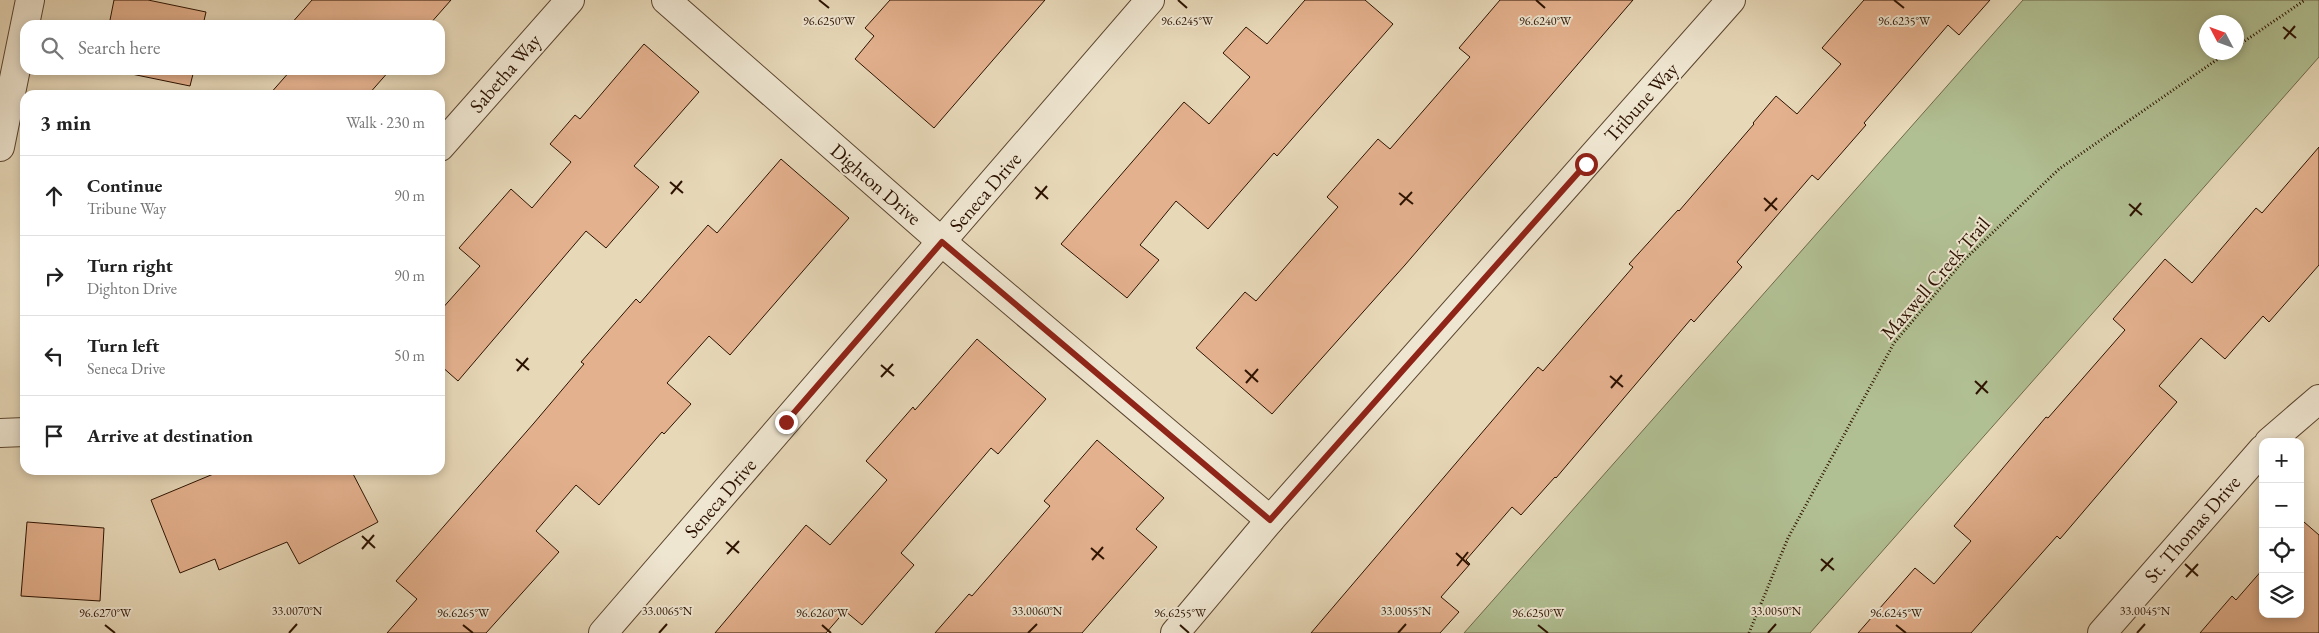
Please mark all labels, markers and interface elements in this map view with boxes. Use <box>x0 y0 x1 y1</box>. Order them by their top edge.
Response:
text: 96.6250°W <box>803 13 856 29</box>
text: 96.6245°W <box>1161 13 1214 29</box>
text: 96.6240°W <box>1519 13 1572 29</box>
text: 96.6235°W <box>1878 13 1931 29</box>
north arrow <box>2199 15 2244 60</box>
search box <box>20 20 445 75</box>
street label: Sabetha Way <box>463 28 547 118</box>
icon: search <box>38 34 66 62</box>
text: Search here <box>78 35 160 60</box>
street label: Tribune Way <box>1598 56 1684 148</box>
text: 3 min <box>40 109 91 136</box>
text: Walk · 230 m <box>346 112 425 133</box>
street label: Dighton Drive <box>825 137 927 231</box>
street label: Seneca Drive <box>943 146 1027 237</box>
route start <box>1575 153 1598 176</box>
text: Continue <box>87 173 162 198</box>
icon: ahead <box>40 182 68 210</box>
text: 90 m <box>394 185 425 206</box>
text: Tribune Way <box>87 198 166 219</box>
street label: Maxwell Creek Trail <box>1875 211 1996 345</box>
text: Turn right <box>87 253 173 278</box>
icon: right <box>40 262 68 290</box>
text: 90 m <box>394 265 425 286</box>
text: Dighton Drive <box>87 278 177 299</box>
text: Turn left <box>87 333 159 358</box>
icon: left <box>40 342 68 370</box>
text: 50 m <box>394 345 425 366</box>
text: Seneca Drive <box>87 358 165 379</box>
route end <box>775 411 798 434</box>
icon: arrive <box>40 422 68 450</box>
text: Arrive at destination <box>87 423 253 448</box>
map controls <box>2259 438 2304 618</box>
button: + <box>2259 438 2304 483</box>
street label: Seneca Drive <box>678 452 762 543</box>
street label: St. Thomas Drive <box>2138 470 2246 588</box>
button: − <box>2259 483 2304 528</box>
button: locate <box>2259 528 2304 573</box>
button: layers <box>2259 573 2304 618</box>
text: 33.0070°N <box>272 603 323 619</box>
text: 33.0065°N <box>642 603 693 619</box>
text: 33.0060°N <box>1012 603 1063 619</box>
text: 33.0055°N <box>1381 603 1432 619</box>
text: 33.0050°N <box>1751 603 1802 619</box>
text: 33.0045°N <box>2120 603 2171 619</box>
text: 96.6270°W <box>79 605 132 621</box>
text: 96.6265°W <box>437 605 490 621</box>
text: 96.6260°W <box>796 605 849 621</box>
text: 96.6255°W <box>1154 605 1207 621</box>
text: 96.6250°W <box>1512 605 1565 621</box>
text: 96.6245°W <box>1870 605 1923 621</box>

